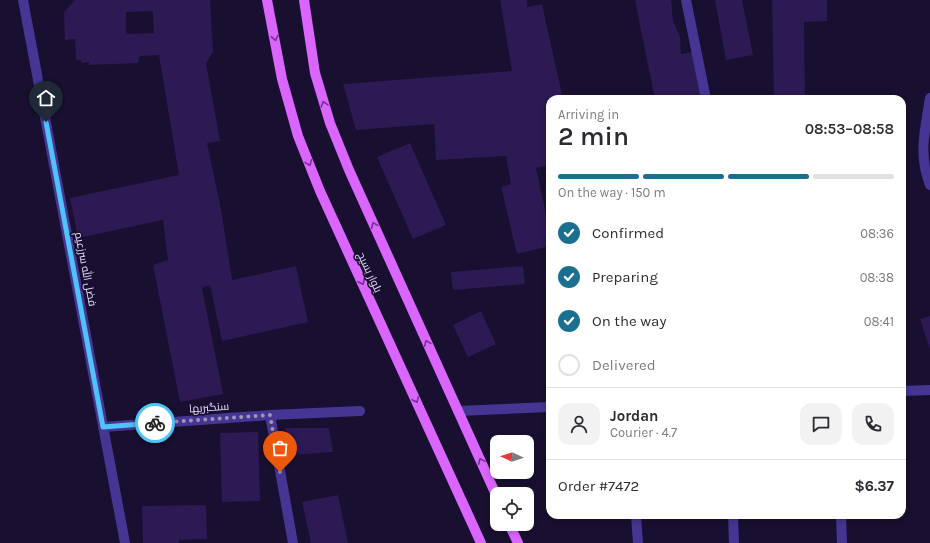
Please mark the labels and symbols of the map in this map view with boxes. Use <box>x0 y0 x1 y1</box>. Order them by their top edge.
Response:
one-way arrow <box>270 35 278 41</box>
pin <box>29 81 63 122</box>
one-way arrow <box>320 101 329 108</box>
one-way arrow <box>305 160 313 167</box>
one-way arrow <box>371 221 379 229</box>
street label: فضل الله سرزعیم <box>71 230 101 308</box>
street label: بلوار بسیج <box>354 250 385 295</box>
one-way arrow <box>357 278 365 286</box>
one-way arrow <box>424 340 432 347</box>
one-way arrow <box>411 396 419 404</box>
street label: سنگبریها <box>189 400 229 415</box>
courier <box>135 403 175 443</box>
pin <box>263 431 297 472</box>
north arrow <box>490 435 534 479</box>
one-way arrow <box>478 458 486 466</box>

